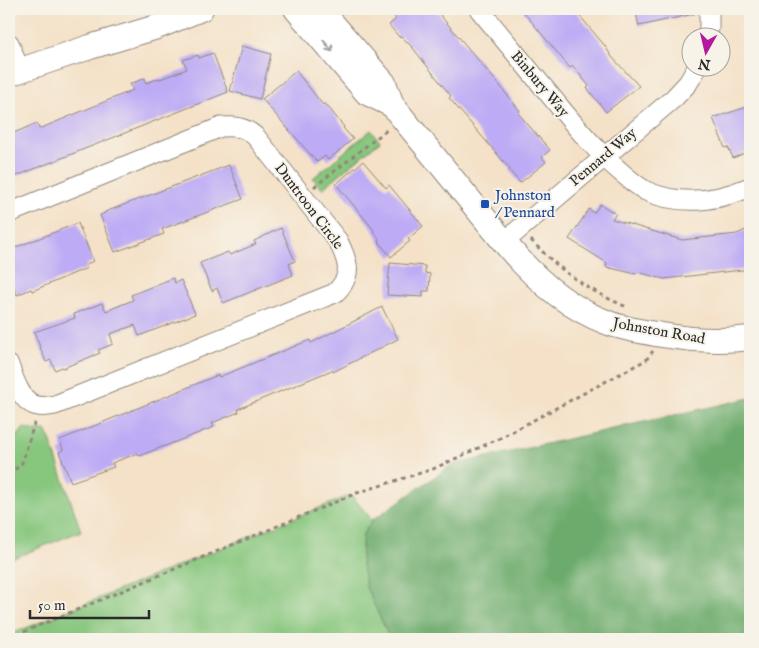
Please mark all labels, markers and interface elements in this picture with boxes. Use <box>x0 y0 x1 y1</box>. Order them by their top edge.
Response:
north arrow <box>682 28 732 78</box>
one-way arrow <box>322 39 333 52</box>
street label: Binbury Way <box>507 47 574 122</box>
text: N <box>697 54 713 74</box>
street label: Pennard Way <box>566 123 641 191</box>
street label: Duntroon Circle <box>270 159 348 253</box>
place label: Johnston / Pennard <box>493 186 556 222</box>
marker: Johnston / Pennard <box>479 198 491 210</box>
street label: Johnston Road <box>609 313 708 349</box>
scale bar <box>30 588 149 620</box>
text: 50 m <box>38 596 66 615</box>

